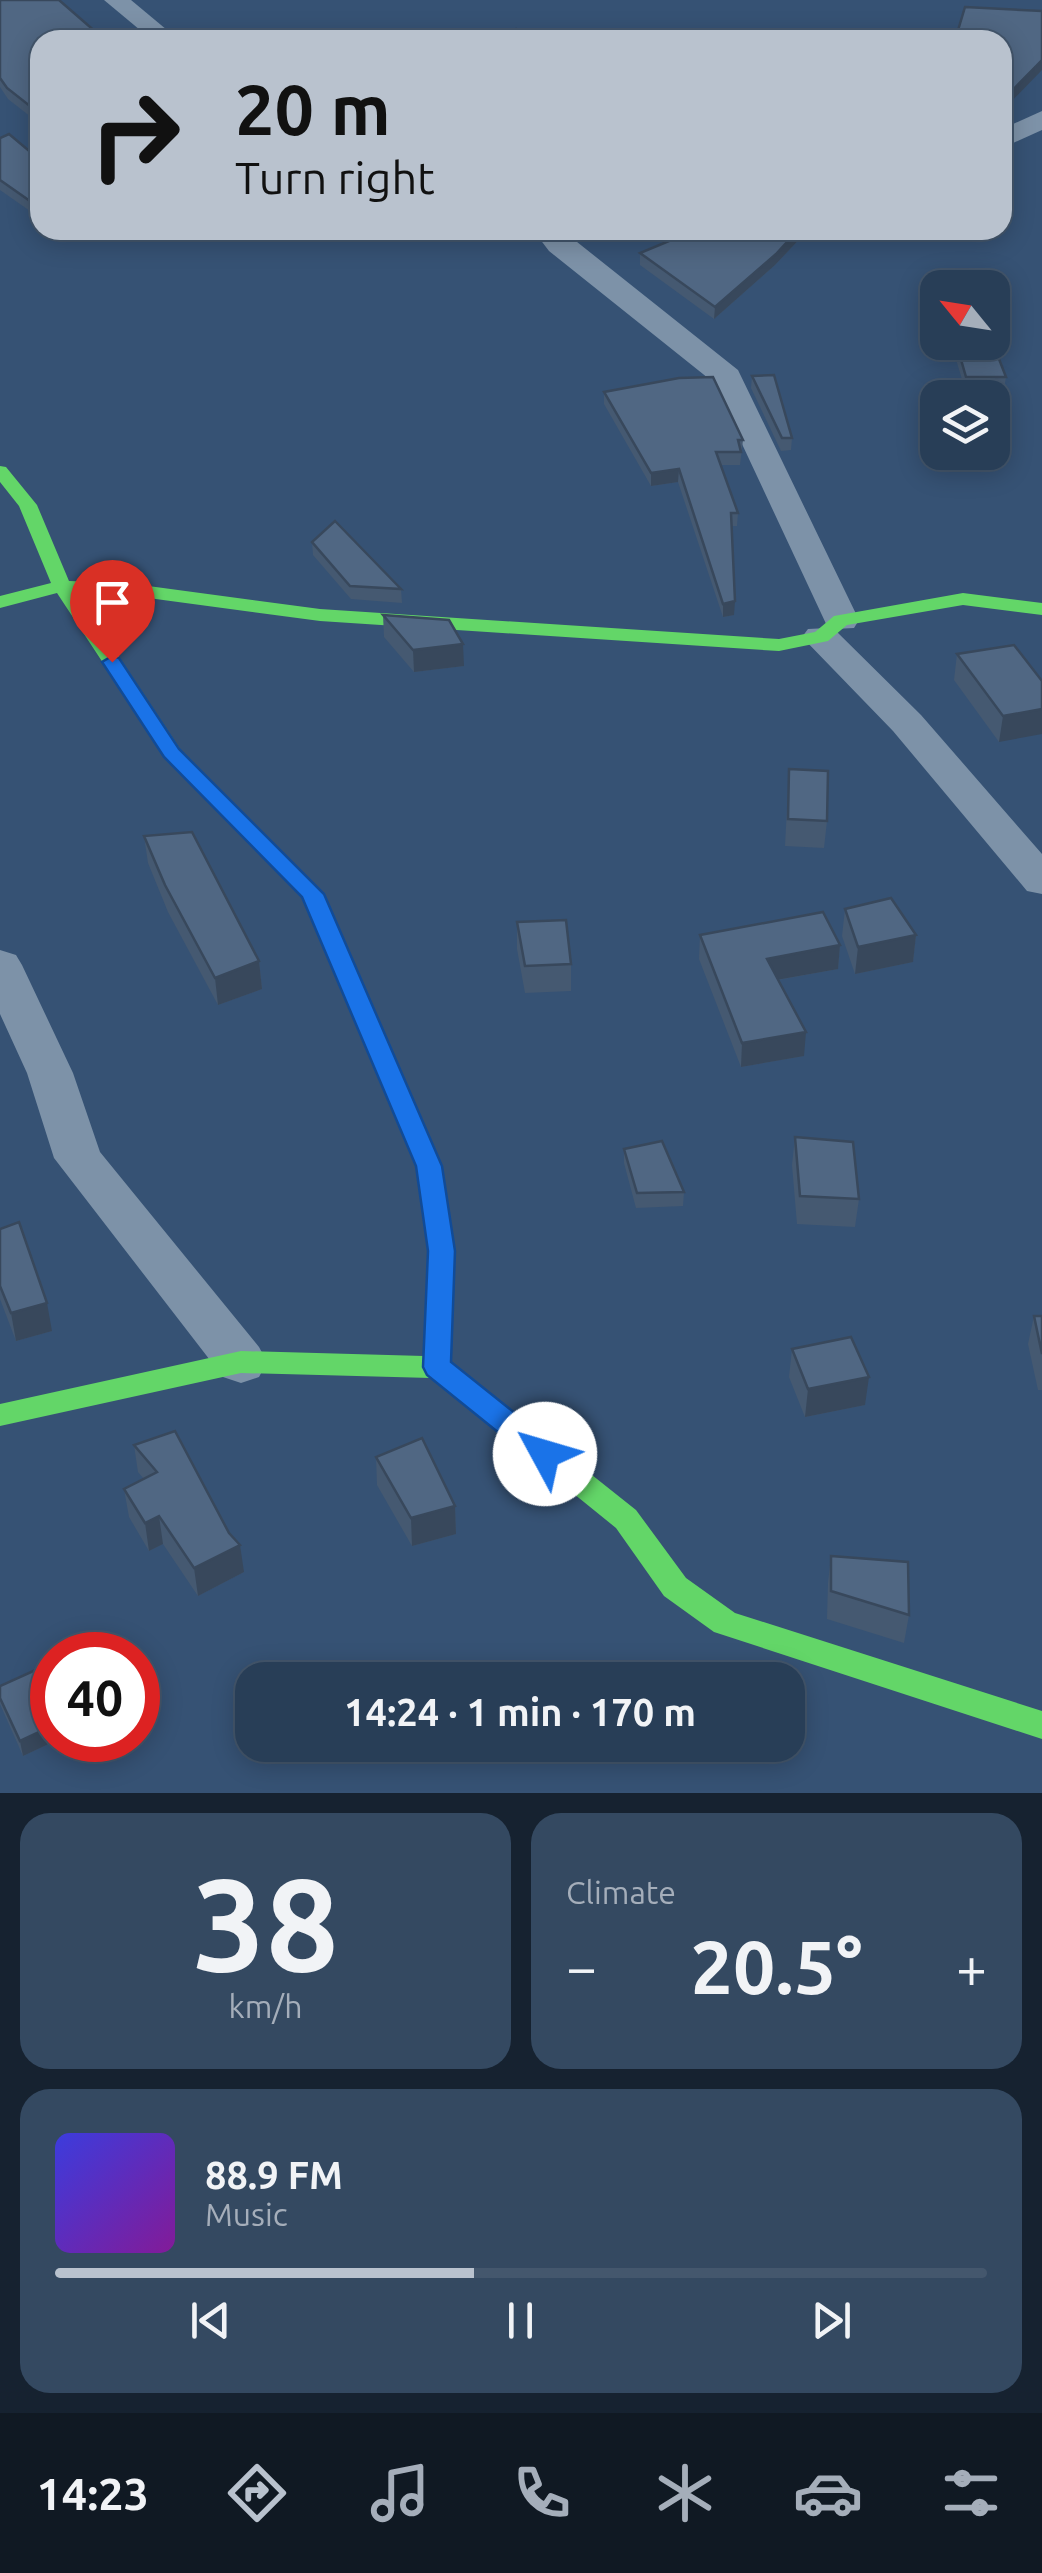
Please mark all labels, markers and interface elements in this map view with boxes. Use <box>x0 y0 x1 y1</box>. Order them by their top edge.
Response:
icon: right <box>70 70 200 200</box>
text: 20 m <box>235 70 391 148</box>
text: Turn right <box>235 152 435 203</box>
north arrow <box>920 270 1010 360</box>
map controls <box>920 270 1010 470</box>
button: layers <box>920 380 1010 470</box>
pin <box>70 560 155 663</box>
icon: arrive <box>85 575 140 630</box>
position arrow <box>493 1402 597 1506</box>
speed limit sign: 40 <box>30 1632 160 1762</box>
text: 14:24 · 1 min · 170 m <box>344 1691 696 1733</box>
text: 38 <box>192 1850 339 1996</box>
text: Climate <box>566 1874 676 1910</box>
text: 20.5° <box>691 1924 862 2008</box>
text: − <box>566 1936 597 1997</box>
text: + <box>956 1936 987 1997</box>
text: km/h <box>229 1988 302 2024</box>
text: 88.9 FM <box>205 2154 343 2196</box>
text: Music <box>205 2196 288 2232</box>
icon: previous <box>183 2293 238 2348</box>
icon: pause <box>493 2293 548 2348</box>
icon: next <box>804 2293 859 2348</box>
icon: directions <box>222 2458 292 2528</box>
icon: music <box>365 2458 435 2528</box>
icon: phone <box>507 2458 577 2528</box>
icon: climate <box>650 2458 720 2528</box>
icon: car <box>793 2458 863 2528</box>
icon: filters <box>936 2458 1006 2528</box>
text: 14:23 <box>36 2468 149 2519</box>

